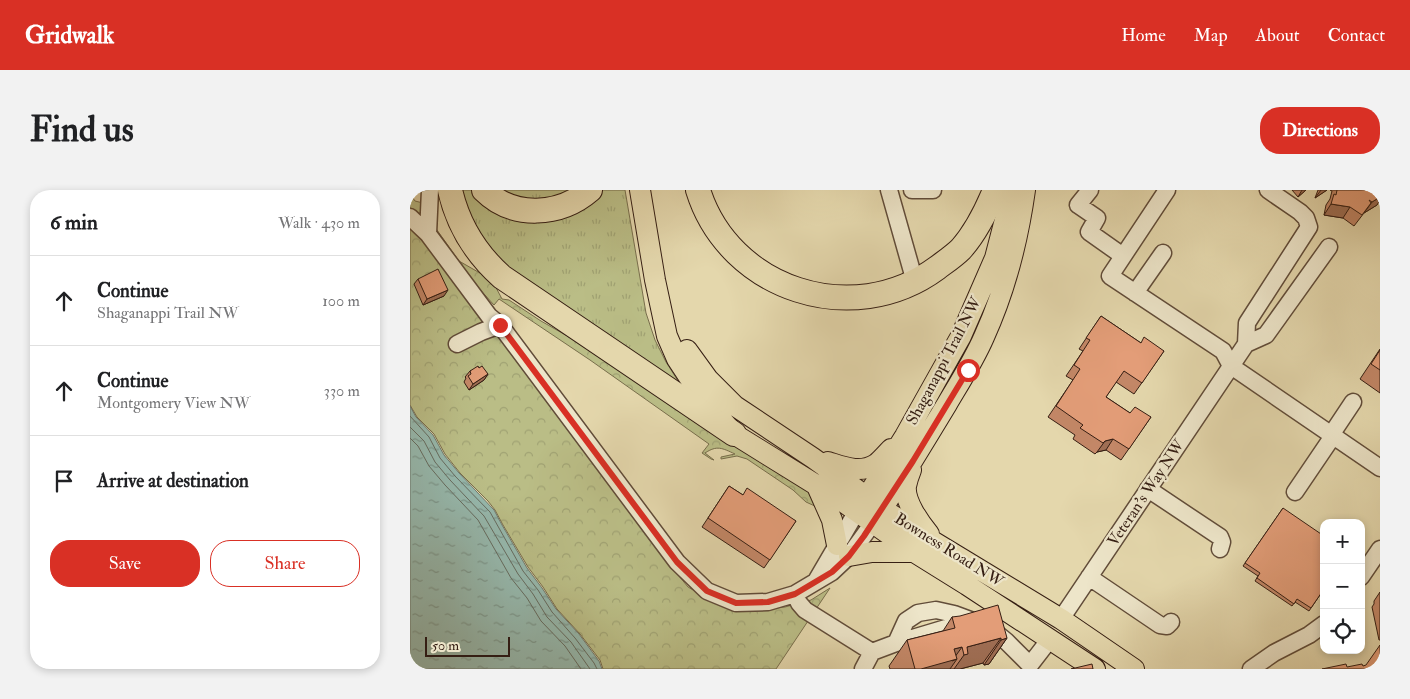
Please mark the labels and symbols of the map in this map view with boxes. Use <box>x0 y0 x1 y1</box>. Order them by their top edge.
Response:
street label: Shaganappi Trail NW <box>902 293 987 429</box>
route end <box>489 314 512 337</box>
route start <box>957 359 980 382</box>
street label: Veteran's Way NW <box>1103 435 1189 550</box>
street label: Bowness Road NW <box>891 508 1008 592</box>
scale bar <box>425 634 510 657</box>

